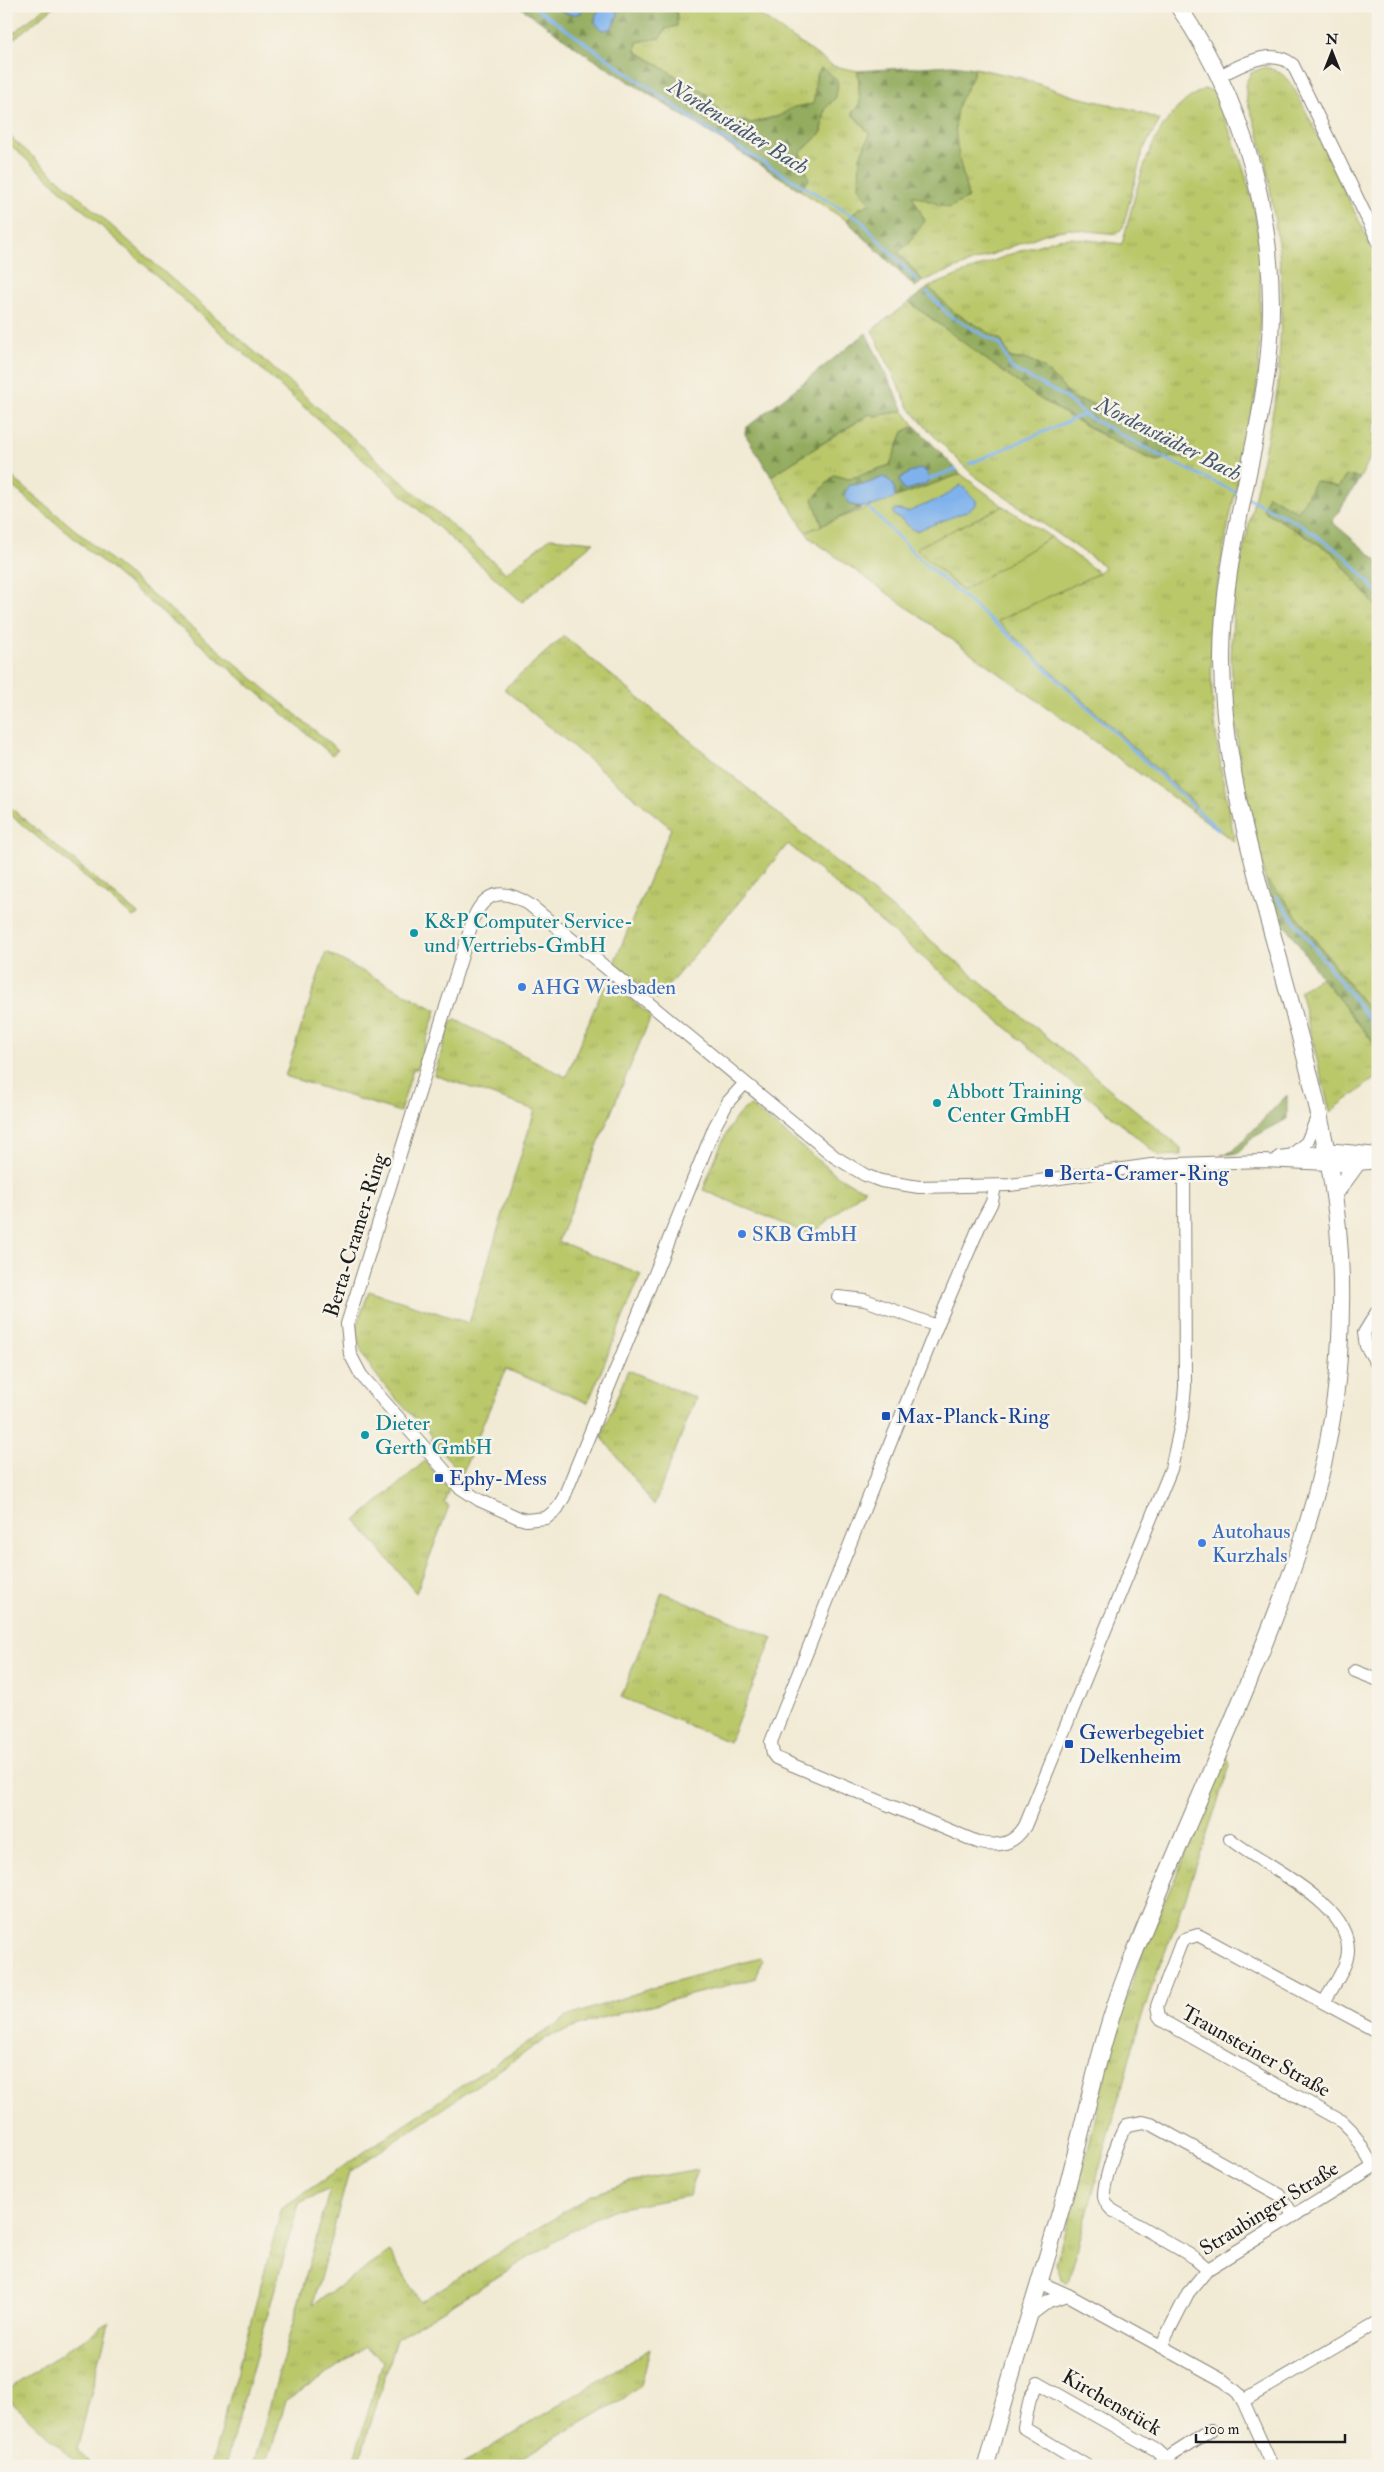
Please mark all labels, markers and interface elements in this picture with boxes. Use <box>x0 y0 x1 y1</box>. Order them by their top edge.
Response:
north arrow <box>1306 28 1356 78</box>
text: N <box>1325 31 1339 48</box>
water label: Nordenstädter Bach <box>662 72 814 181</box>
water label: Nordenstädter Bach <box>1090 390 1246 488</box>
place label: K&P Computer Service- und Vertriebs-GmbH <box>424 908 633 959</box>
marker: K&P Computer Service- und Vertriebs-GmbH <box>408 927 420 939</box>
place label: AHG Wiesbaden <box>531 974 676 1001</box>
marker: AHG Wiesbaden <box>516 981 528 993</box>
place label: Abbott Training Center GmbH <box>946 1078 1083 1129</box>
marker: Abbott Training Center GmbH <box>931 1097 943 1109</box>
street label: Berta-Cramer-Ring <box>318 1149 393 1320</box>
place label: Berta-Cramer-Ring <box>1059 1160 1229 1187</box>
marker: Berta-Cramer-Ring <box>1043 1167 1055 1179</box>
place label: SKB GmbH <box>752 1221 858 1248</box>
marker: SKB GmbH <box>736 1228 748 1240</box>
place label: Max-Planck-Ring <box>896 1403 1050 1430</box>
place label: Dieter Gerth GmbH <box>375 1410 493 1461</box>
marker: Max-Planck-Ring <box>880 1410 892 1422</box>
marker: Dieter Gerth GmbH <box>359 1429 371 1441</box>
place label: Ephy-Mess <box>449 1465 547 1492</box>
marker: Ephy-Mess <box>433 1472 445 1484</box>
place label: Autohaus Kurzhals <box>1211 1518 1291 1569</box>
marker: Autohaus Kurzhals <box>1196 1537 1208 1549</box>
place label: Gewerbegebiet Delkenheim <box>1079 1719 1205 1770</box>
marker: Gewerbegebiet Delkenheim <box>1063 1738 1075 1750</box>
street label: Traunsteiner Straße <box>1176 1999 1335 2104</box>
street label: Straubinger Straße <box>1195 2155 1344 2262</box>
street label: Kirchenstück <box>1057 2363 1166 2442</box>
scale bar <box>1196 2412 1345 2444</box>
text: 100 m <box>1204 2420 1240 2439</box>

